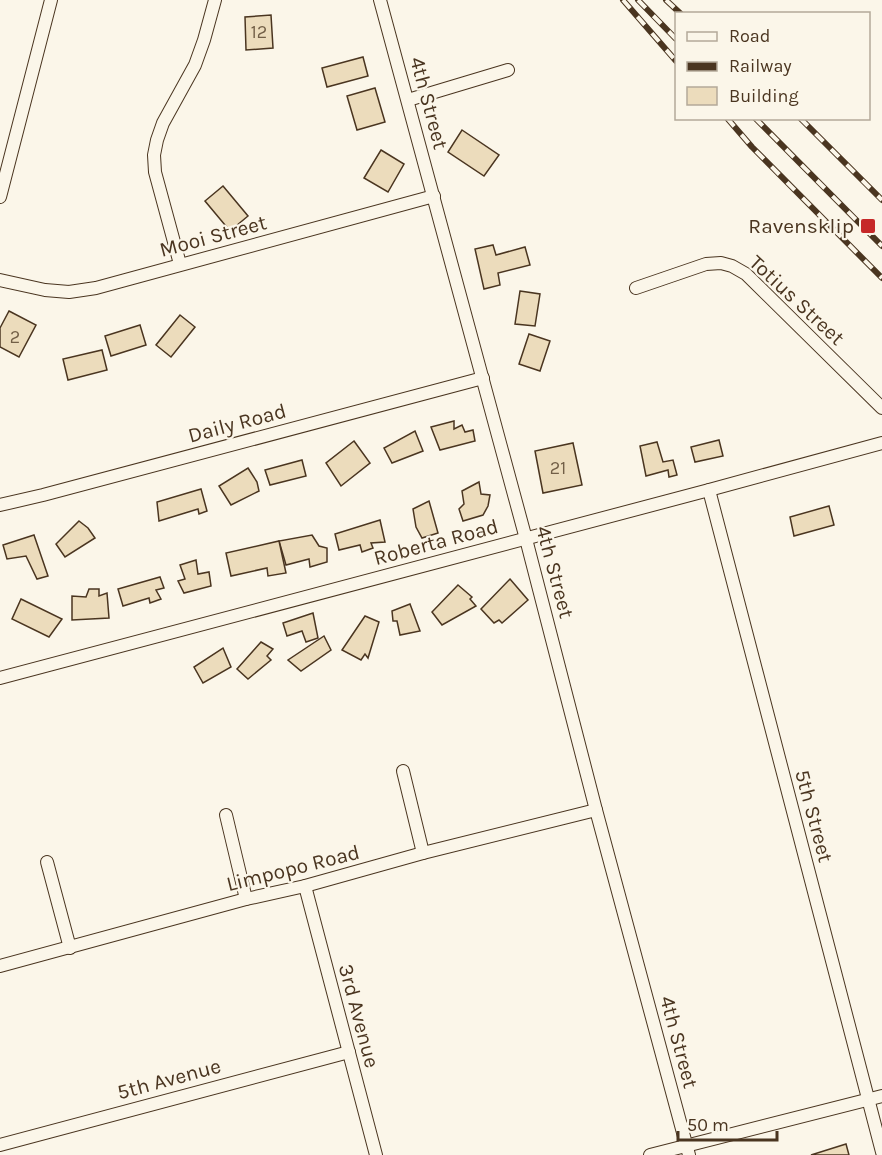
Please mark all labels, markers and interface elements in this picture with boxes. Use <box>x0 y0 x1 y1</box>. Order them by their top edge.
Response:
legend <box>675 12 870 120</box>
house number: 12 <box>251 21 267 43</box>
text: Road <box>729 25 770 47</box>
street label: 4th Street <box>405 54 453 152</box>
text: Railway <box>729 55 792 77</box>
text: Building <box>729 85 799 107</box>
street label: Mooi Street <box>157 210 269 262</box>
place label: Ravensklip <box>748 214 854 238</box>
marker: Ravensklip <box>859 217 877 235</box>
street label: Totius Street <box>745 250 849 350</box>
house number: 2 <box>10 326 20 348</box>
street label: Daily Road <box>185 398 289 448</box>
house number: 21 <box>550 457 566 479</box>
street label: Roberta Road <box>371 514 501 570</box>
street label: 4th Street <box>531 523 579 621</box>
street label: 5th Street <box>790 767 838 865</box>
street label: Limpopo Road <box>224 840 362 896</box>
street label: 3rd Avenue <box>334 961 384 1071</box>
street label: 4th Street <box>655 993 703 1091</box>
street label: 5th Avenue <box>114 1054 224 1104</box>
scale bar <box>678 1104 777 1142</box>
text: 50 m <box>687 1114 729 1136</box>

